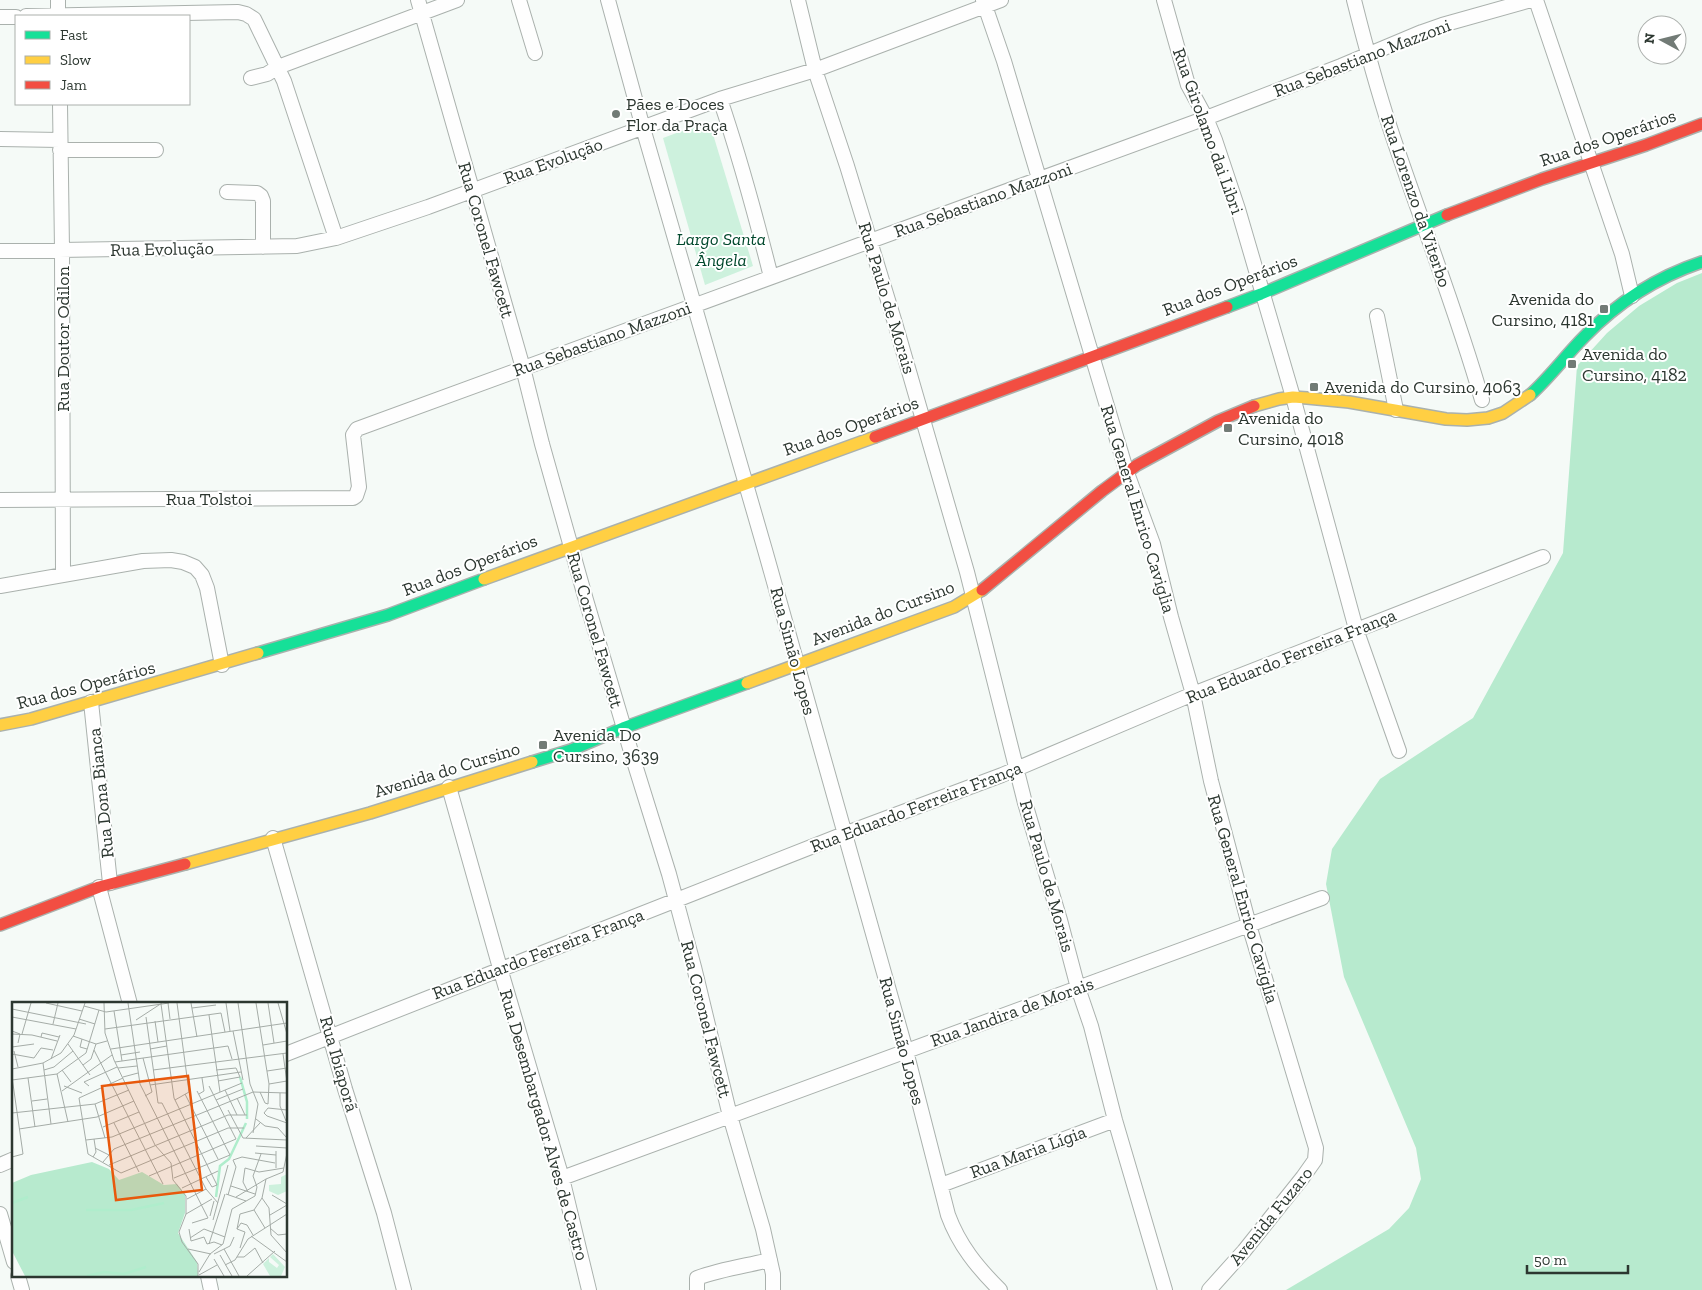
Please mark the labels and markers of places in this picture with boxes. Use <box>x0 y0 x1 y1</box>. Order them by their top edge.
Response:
place label: Pães e Doces Flor da Praça <box>626 93 728 136</box>
marker: Pães e Doces Flor da Praça <box>610 108 622 120</box>
place label: Avenida do Cursino, 4181 <box>1491 288 1594 331</box>
marker: Avenida do Cursino, 4181 <box>1598 303 1610 315</box>
place label: Avenida do Cursino, 4182 <box>1582 343 1687 386</box>
marker: Avenida do Cursino, 4182 <box>1566 358 1578 370</box>
place label: Avenida do Cursino, 4063 <box>1324 376 1521 398</box>
marker: Avenida do Cursino, 4063 <box>1308 381 1320 393</box>
place label: Avenida do Cursino, 4018 <box>1238 407 1344 450</box>
marker: Avenida do Cursino, 4018 <box>1222 422 1234 434</box>
place label: Avenida Do Cursino, 3639 <box>553 724 659 767</box>
marker: Avenida Do Cursino, 3639 <box>537 739 549 751</box>

